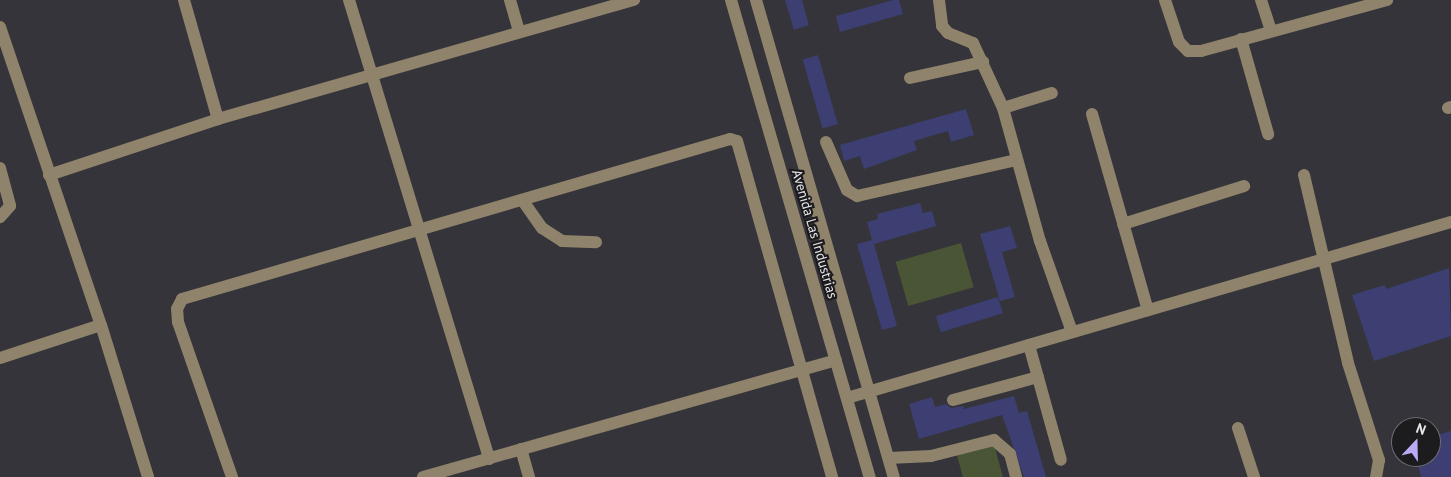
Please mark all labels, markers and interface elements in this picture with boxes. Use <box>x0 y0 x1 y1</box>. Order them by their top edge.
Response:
street label: Avenida Las Industrias <box>789 168 841 300</box>
north arrow <box>1391 417 1441 467</box>
text: N <box>1413 419 1429 439</box>

